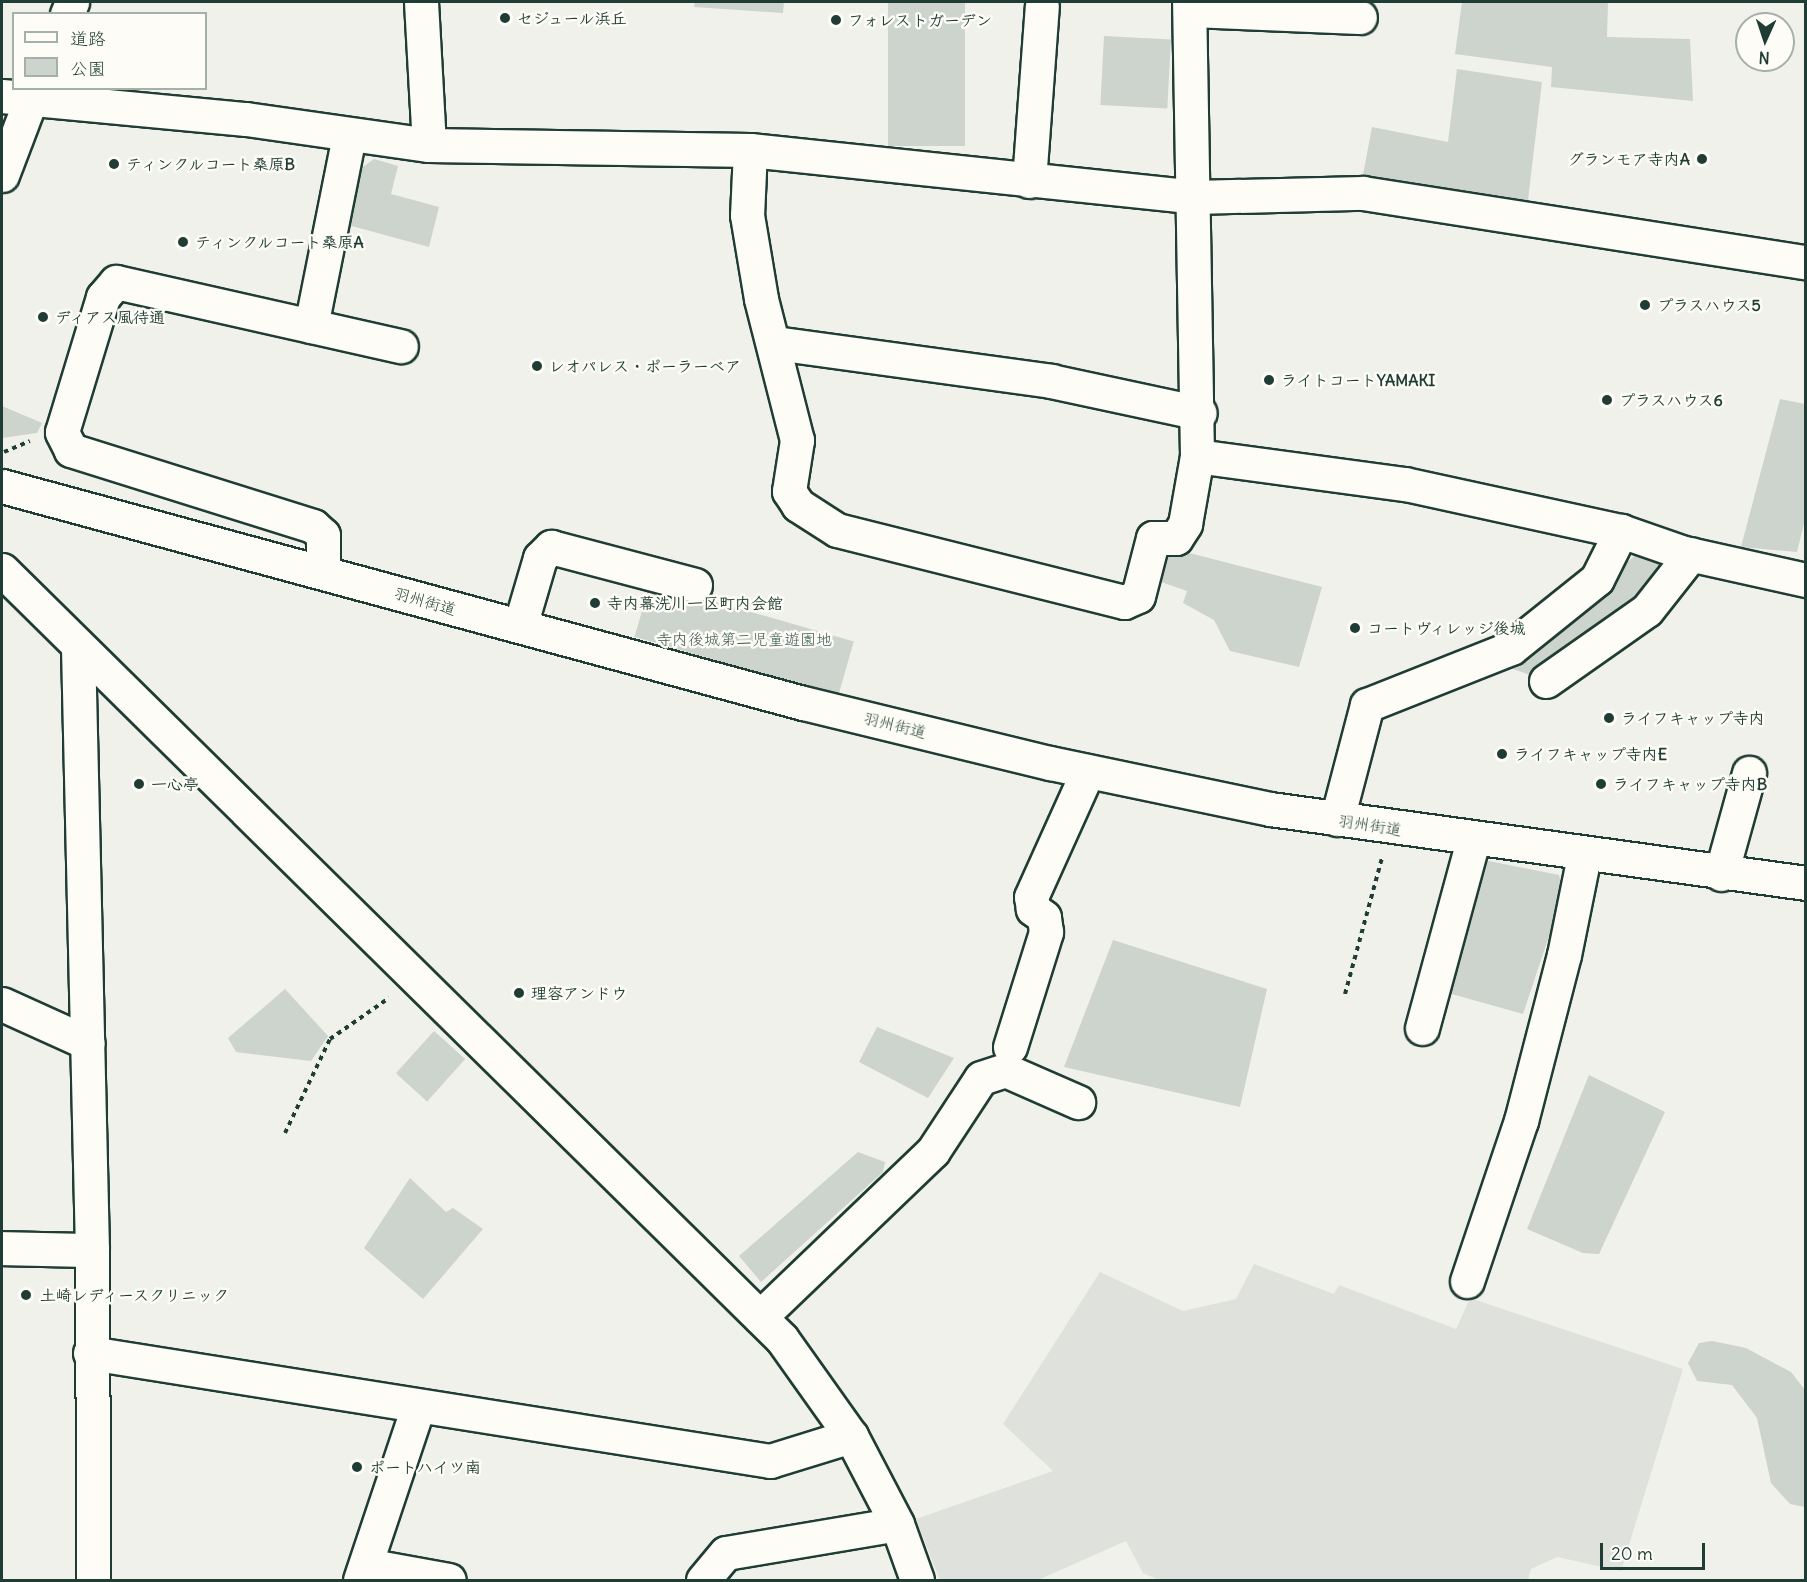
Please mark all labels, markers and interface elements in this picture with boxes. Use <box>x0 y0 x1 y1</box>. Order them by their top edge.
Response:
place label: セジュール浜丘 <box>517 8 629 28</box>
place label: フォレストガーデン <box>848 10 992 30</box>
marker: セジュール浜丘 <box>498 11 512 25</box>
legend <box>12 12 207 90</box>
north arrow <box>1735 12 1795 72</box>
marker: フォレストガーデン <box>829 13 843 27</box>
text: 道路 <box>70 27 106 50</box>
text: N <box>1758 48 1770 68</box>
text: 公園 <box>70 57 106 80</box>
place label: グランモア寺内A <box>1568 149 1690 169</box>
marker: グランモア寺内A <box>1695 152 1709 166</box>
place label: ティンクルコート桑原B <box>126 154 296 174</box>
marker: ティンクルコート桑原B <box>107 157 121 171</box>
place label: ティンクルコート桑原A <box>195 232 365 252</box>
marker: ティンクルコート桑原A <box>176 235 190 249</box>
place label: プラスハウス5 <box>1657 295 1762 315</box>
marker: プラスハウス5 <box>1638 298 1652 312</box>
place label: ディアス風待通 <box>55 307 167 327</box>
marker: ディアス風待通 <box>36 310 50 324</box>
place label: レオパレス・ポーラーベア <box>549 356 741 376</box>
marker: レオパレス・ポーラーベア <box>530 359 544 373</box>
place label: ライトコートYAMAKI <box>1281 370 1436 390</box>
marker: ライトコートYAMAKI <box>1262 373 1276 387</box>
place label: プラスハウス6 <box>1619 390 1724 410</box>
marker: プラスハウス6 <box>1600 393 1614 407</box>
street label: 羽州街道 <box>392 583 458 619</box>
place label: 寺内幕洗川一区町内会館 <box>607 593 783 613</box>
marker: 寺内幕洗川一区町内会館 <box>588 596 602 610</box>
place label: コートヴィレッジ後城 <box>1367 618 1527 638</box>
marker: コートヴィレッジ後城 <box>1348 621 1362 635</box>
park label: 寺内後城第二児童遊園地 <box>656 629 832 649</box>
street label: 羽州街道 <box>862 708 928 742</box>
place label: ライフキャップ寺内 <box>1621 708 1765 728</box>
marker: ライフキャップ寺内 <box>1602 711 1616 725</box>
place label: ライフキャップ寺内E <box>1514 744 1667 764</box>
marker: ライフキャップ寺内E <box>1495 747 1509 761</box>
place label: 一心亭 <box>151 774 199 794</box>
place label: ライフキャップ寺内B <box>1613 774 1767 794</box>
marker: 一心亭 <box>132 777 146 791</box>
marker: ライフキャップ寺内B <box>1594 777 1608 791</box>
street label: 羽州街道 <box>1337 811 1403 839</box>
place label: 理容アンドウ <box>531 983 627 1003</box>
marker: 理容アンドウ <box>512 986 526 1000</box>
place label: 土崎レディースクリニック <box>40 1285 232 1305</box>
marker: 土崎レディースクリニック <box>17 1286 35 1304</box>
place label: ポートハイツ南 <box>369 1457 481 1477</box>
marker: ポートハイツ南 <box>350 1460 364 1474</box>
scale bar <box>1603 1531 1708 1569</box>
text: 20 m <box>1611 1542 1653 1565</box>

